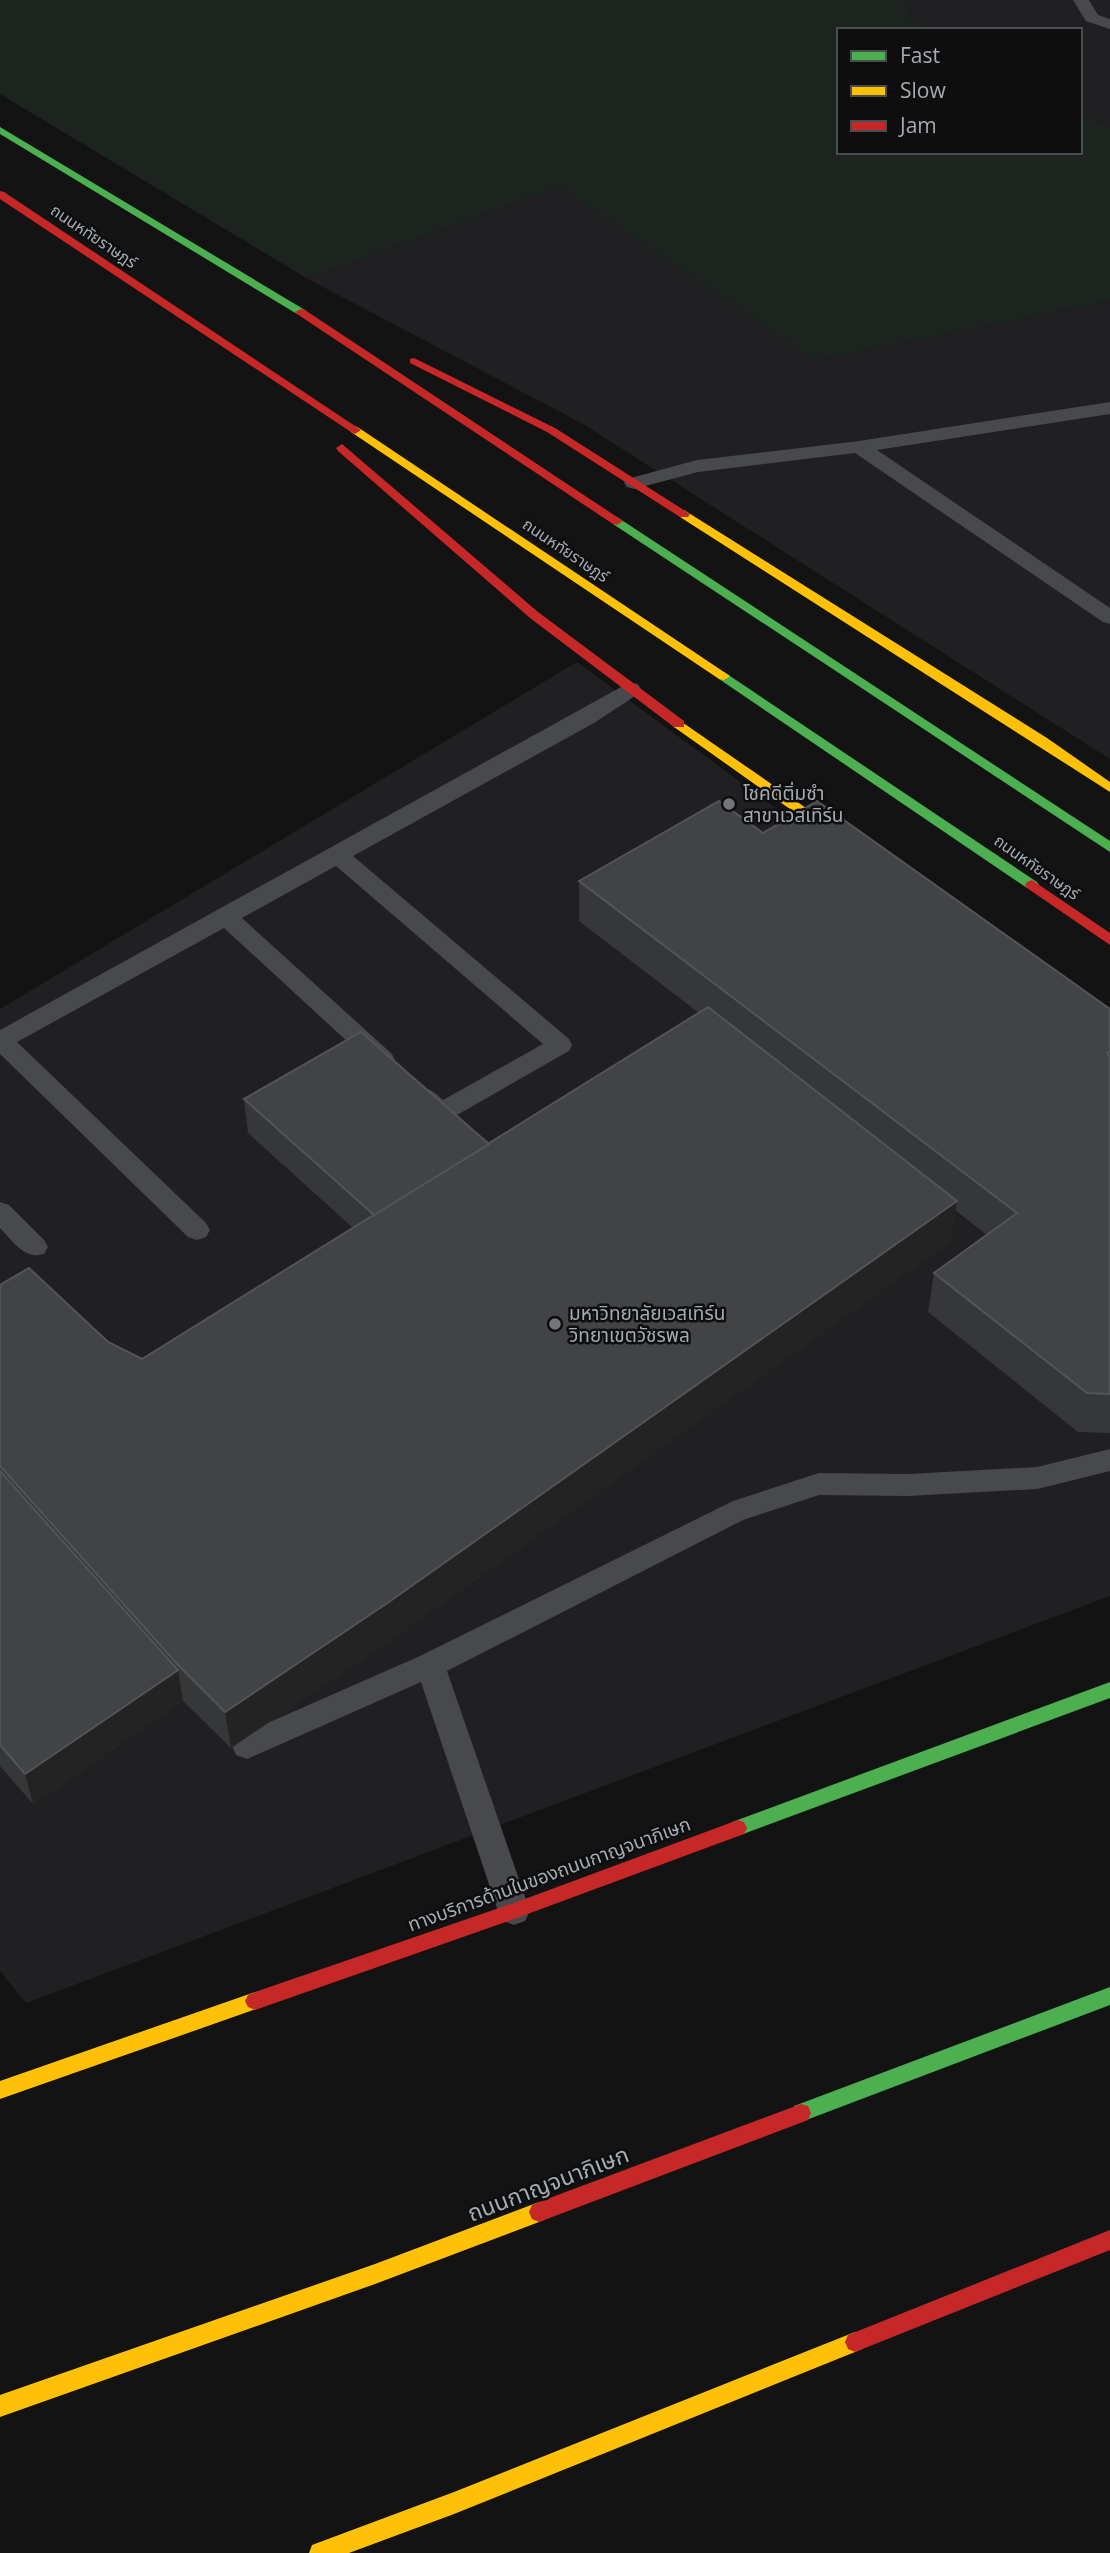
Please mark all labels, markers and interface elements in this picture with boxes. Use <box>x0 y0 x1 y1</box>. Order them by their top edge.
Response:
legend <box>837 28 1082 154</box>
text: Fast <box>900 41 940 69</box>
text: Slow <box>900 76 946 104</box>
text: Jam <box>898 111 937 139</box>
street label: ถนนหทัยราษฎร์ <box>46 199 142 273</box>
street label: ถนนหทัยราษฎร์ <box>518 513 614 587</box>
place label: โชคดีติ่มซำ สาขาเวสเทิร์น <box>743 780 843 828</box>
marker: โชคดีติ่มซำ สาขาเวสเทิร์น <box>721 796 737 812</box>
street label: ถนนหทัยราษฎร์ <box>990 829 1085 905</box>
place label: มหาวิทยาลัยเวสเทิร์น วิทยาเขตวัชรพล <box>569 1300 725 1348</box>
marker: มหาวิทยาลัยเวสเทิร์น วิทยาเขตวัชรพล <box>547 1316 563 1332</box>
street label: ทางบริการด้านในของถนนกาญจนาภิเษก <box>404 1811 694 1937</box>
street label: ถนนกาญจนาภิเษก <box>462 2138 633 2229</box>

